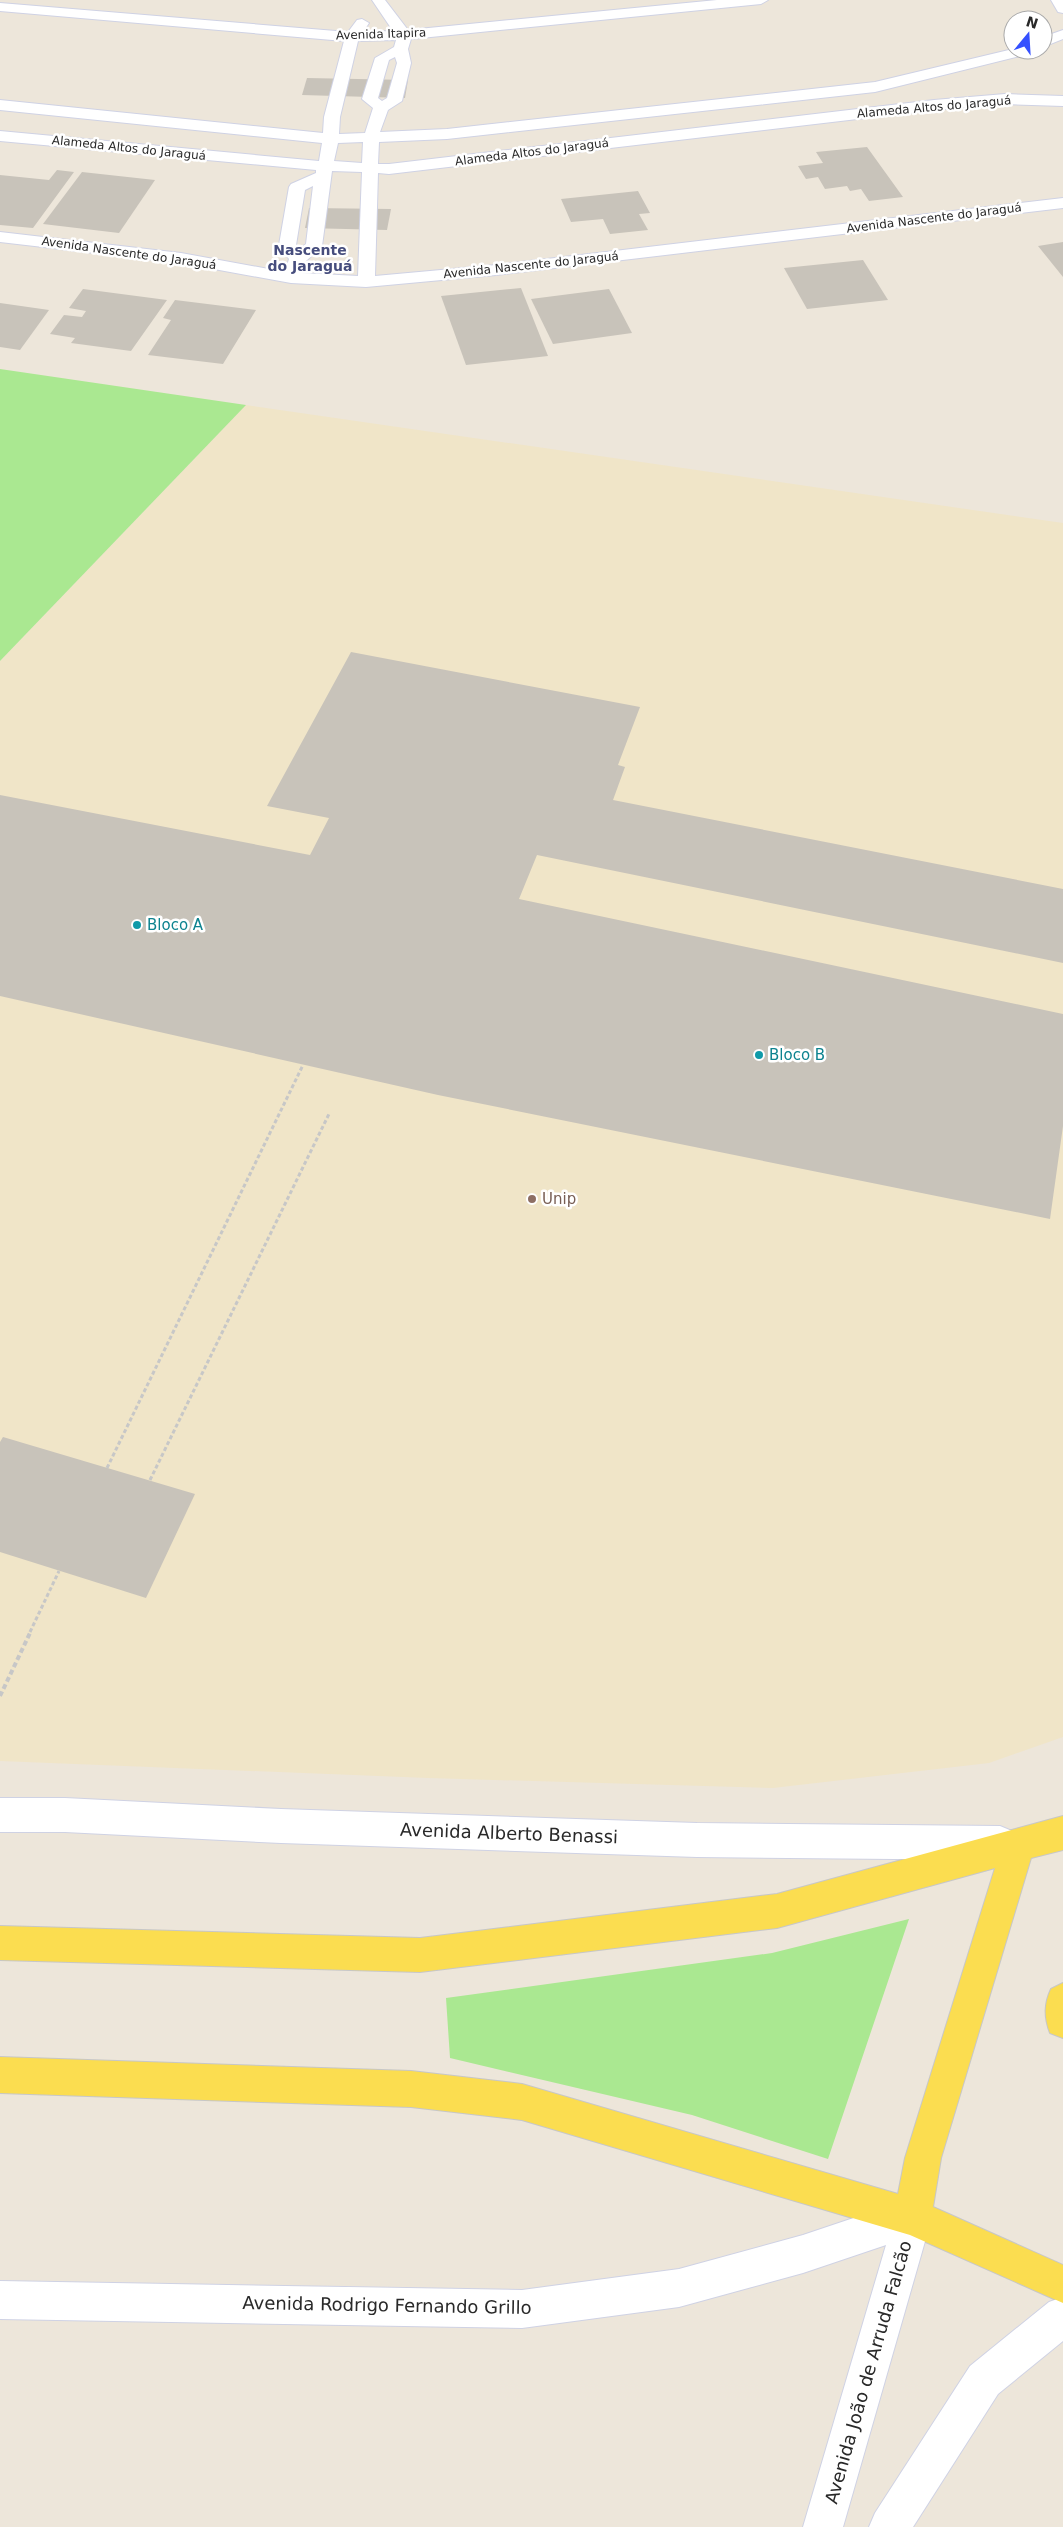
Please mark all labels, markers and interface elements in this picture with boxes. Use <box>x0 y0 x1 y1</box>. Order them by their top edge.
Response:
north arrow <box>1003 10 1053 60</box>
text: N <box>1024 13 1040 32</box>
street label: Avenida Itapira <box>336 25 426 43</box>
street label: Alameda Altos do Jaraguá <box>856 93 1012 121</box>
street label: Alameda Altos do Jaraguá <box>51 133 207 163</box>
street label: Alameda Altos do Jaraguá <box>454 136 610 168</box>
street label: Avenida Nascente do Jaraguá <box>846 200 1022 236</box>
street label: Avenida Nascente do Jaraguá <box>41 234 217 272</box>
district label: Nascente do Jaraguá <box>268 242 352 274</box>
street label: Avenida Nascente do Jaraguá <box>443 249 619 281</box>
place label: Bloco A <box>147 916 204 934</box>
marker: Bloco A <box>131 919 143 931</box>
place label: Bloco B <box>769 1046 825 1064</box>
marker: Bloco B <box>753 1049 765 1061</box>
place label: Unip <box>542 1190 576 1208</box>
marker: Unip <box>526 1193 538 1205</box>
street label: Avenida Alberto Benassi <box>400 1819 618 1847</box>
street label: Avenida João de Arruda Falcão <box>820 2238 916 2506</box>
street label: Avenida Rodrigo Fernando Grillo <box>242 2292 532 2318</box>

